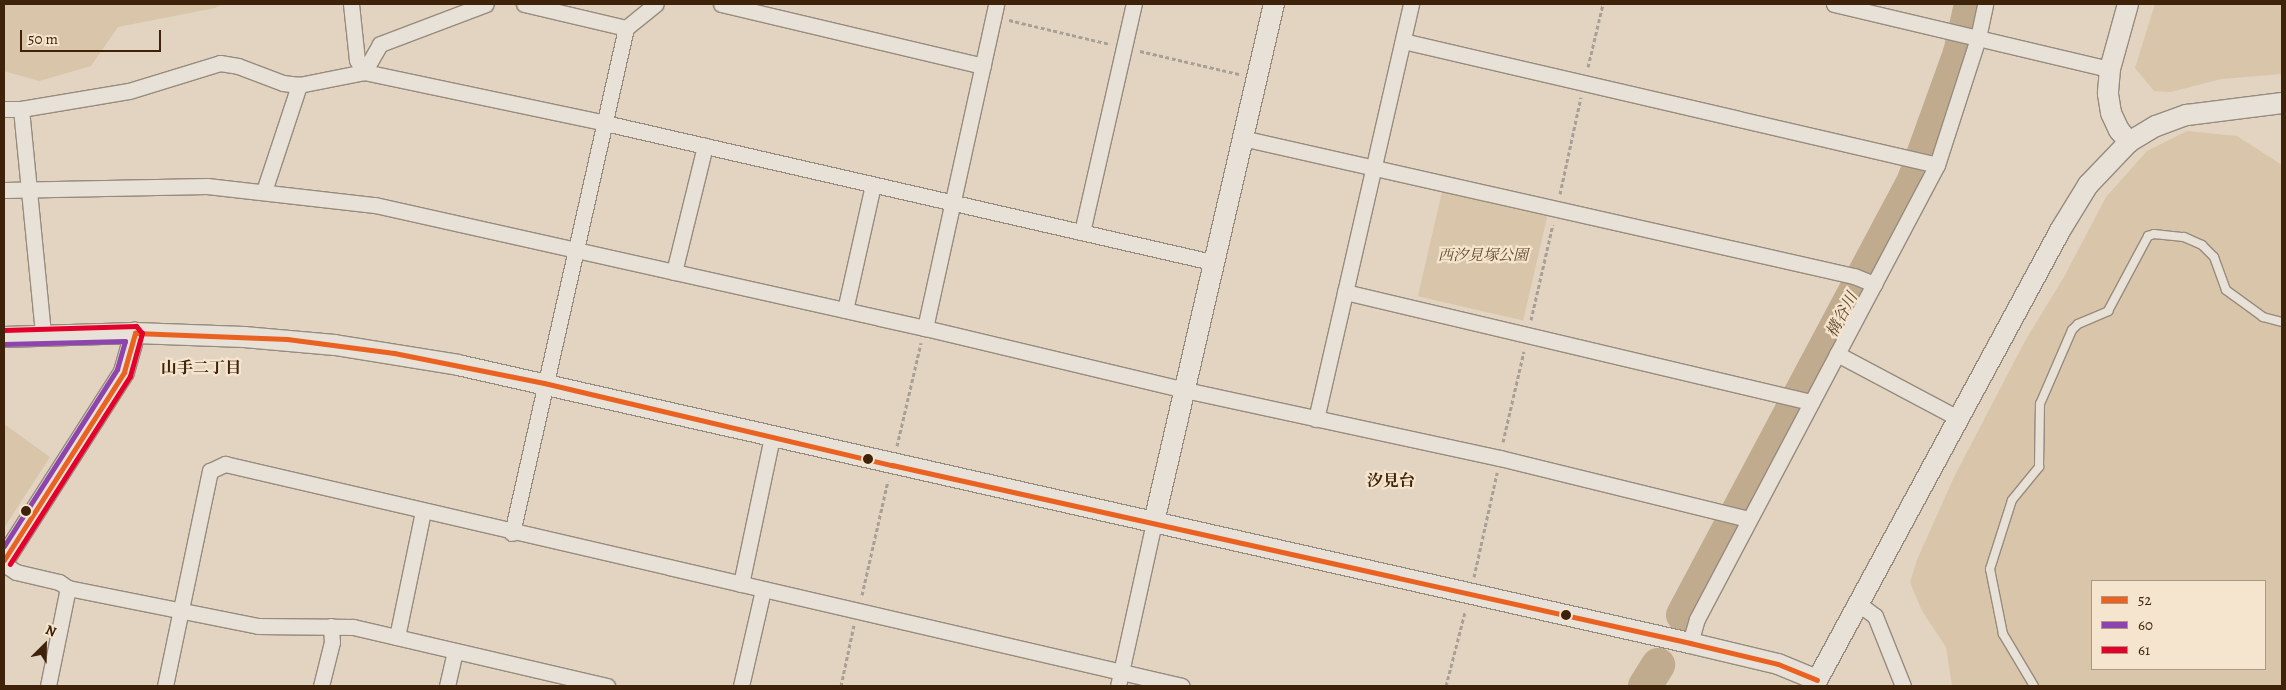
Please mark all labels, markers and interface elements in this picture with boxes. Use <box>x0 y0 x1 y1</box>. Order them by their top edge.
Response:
scale bar <box>22 20 164 52</box>
text: 50 m <box>28 29 58 49</box>
park label: 西汐見塚公園 <box>1438 247 1528 265</box>
water label: 構谷川 <box>1822 289 1862 341</box>
district label: 山手二丁目 <box>161 358 241 378</box>
unlabelled marker <box>863 454 873 464</box>
district label: 汐見台 <box>1367 471 1415 491</box>
unlabelled marker <box>21 506 31 516</box>
legend <box>2091 580 2266 670</box>
text: 52 <box>2138 590 2152 610</box>
unlabelled marker <box>1561 610 1571 620</box>
text: 60 <box>2138 615 2153 635</box>
north arrow <box>20 620 70 670</box>
text: N <box>43 620 59 641</box>
text: 61 <box>2138 640 2150 660</box>

